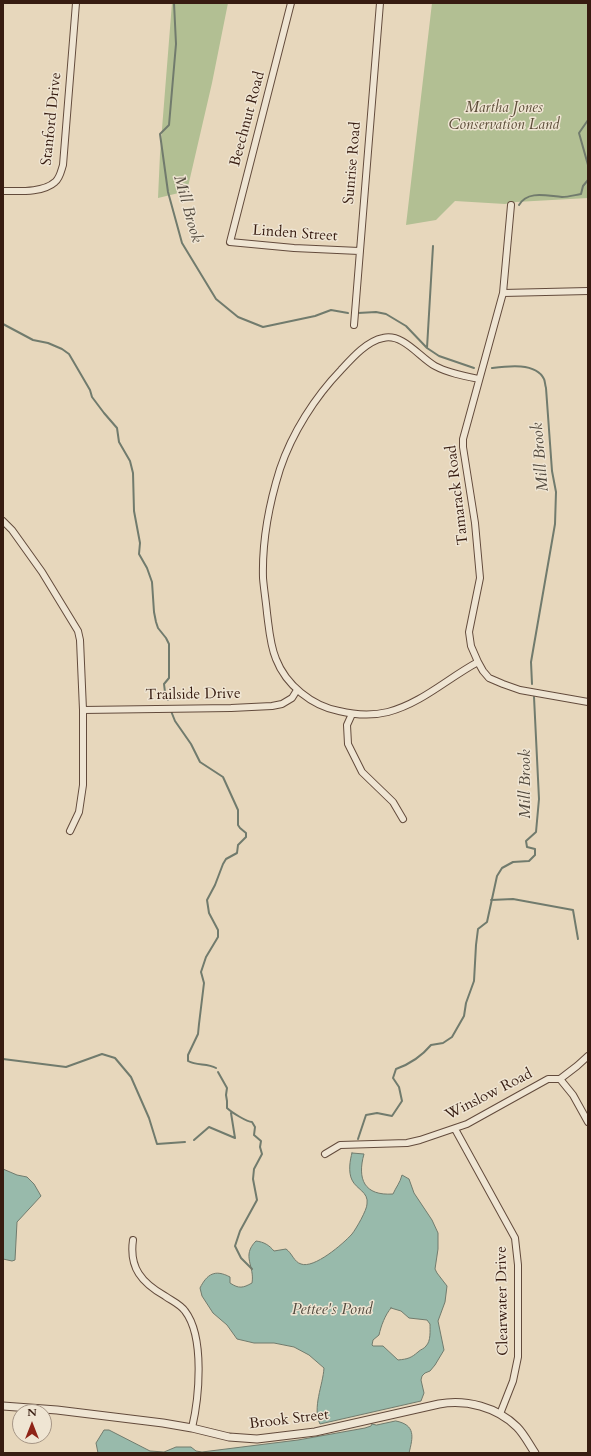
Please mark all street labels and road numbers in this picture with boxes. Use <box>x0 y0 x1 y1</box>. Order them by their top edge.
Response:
street label: Beechnut Road <box>227 70 269 168</box>
street label: Stanford Drive <box>38 71 66 167</box>
street label: Sunrise Road <box>340 121 366 205</box>
street label: Linden Street <box>252 222 338 246</box>
street label: Tamarack Road <box>443 444 473 546</box>
street label: Trailside Drive <box>145 685 241 705</box>
street label: Winslow Road <box>442 1065 536 1125</box>
street label: Clearwater Drive <box>493 1246 513 1356</box>
street label: Brook Street <box>248 1406 330 1434</box>

